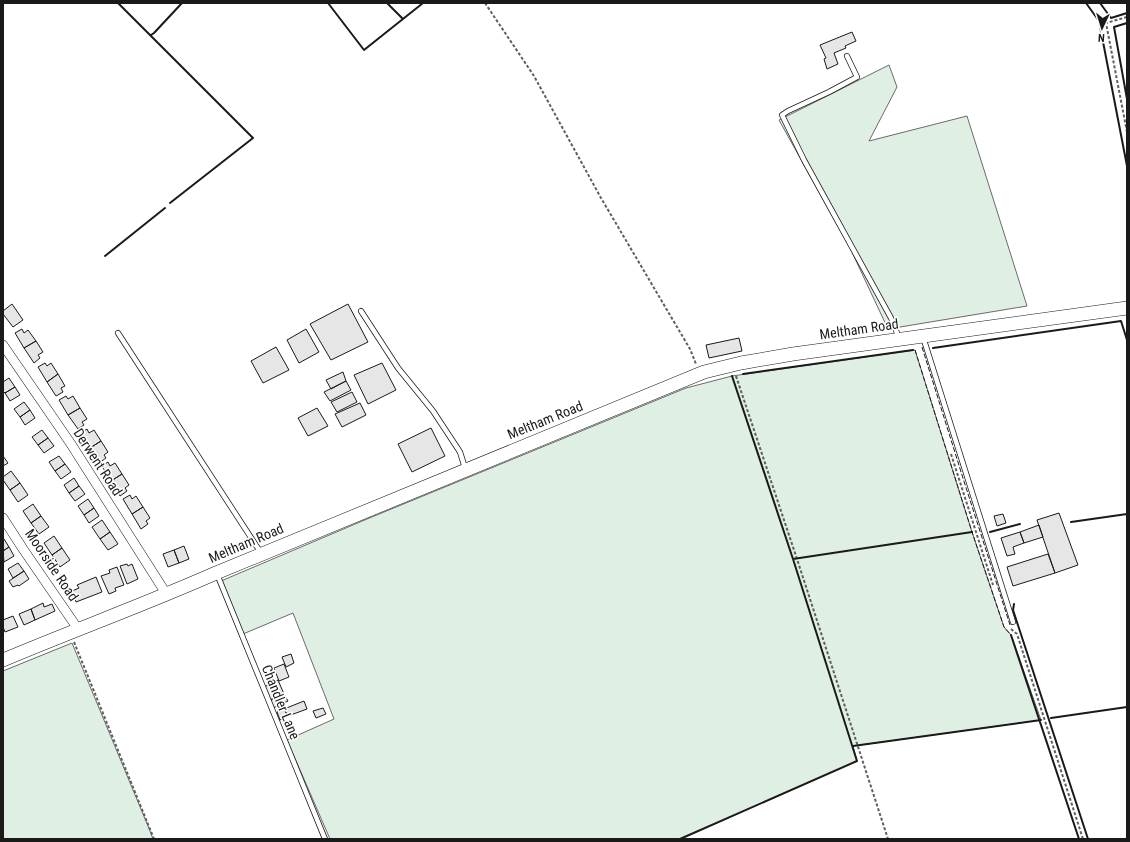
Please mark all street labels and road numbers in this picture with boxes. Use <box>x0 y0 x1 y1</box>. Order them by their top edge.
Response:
street label: Meltham Road <box>818 316 900 342</box>
street label: Meltham Road <box>505 398 585 442</box>
street label: Derwent Road <box>70 425 126 499</box>
street label: Meltham Road <box>206 520 286 566</box>
street label: Moorside Road <box>22 526 82 604</box>
street label: Chandler Lane <box>259 662 303 742</box>

